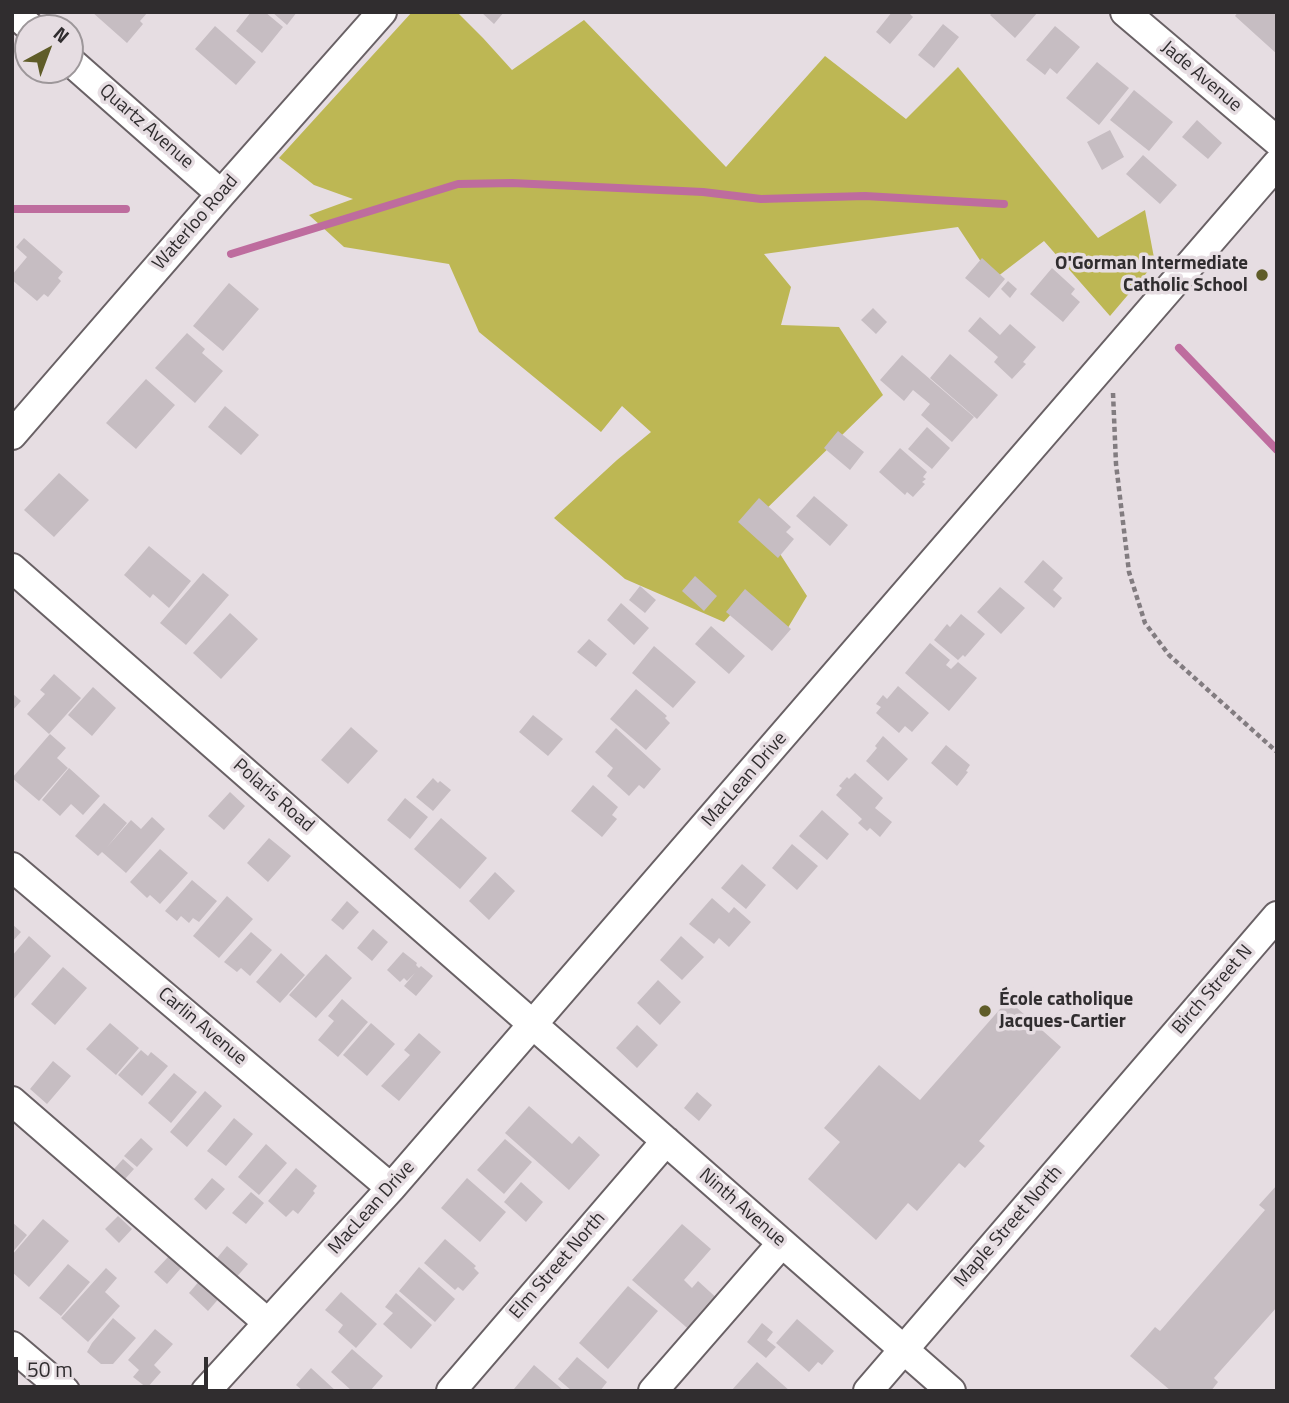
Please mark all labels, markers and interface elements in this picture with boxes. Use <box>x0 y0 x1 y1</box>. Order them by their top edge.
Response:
north arrow <box>14 14 84 84</box>
text: N <box>47 19 76 50</box>
street label: Jade Avenue <box>1156 37 1246 117</box>
street label: Quartz Avenue <box>94 80 198 174</box>
street label: Waterloo Road <box>148 171 244 275</box>
place label: O'Gorman Intermediate Catholic School <box>1055 253 1248 297</box>
marker: O'Gorman Intermediate Catholic School <box>1254 267 1270 283</box>
street label: MacLean Drive <box>698 728 792 832</box>
street label: Polaris Road <box>228 755 318 837</box>
street label: Birch Street N <box>1168 941 1258 1039</box>
street label: Carlin Avenue <box>153 983 251 1071</box>
place label: École catholique Jacques-Cartier <box>999 989 1133 1033</box>
marker: École catholique Jacques-Cartier <box>977 1003 993 1019</box>
street label: MacLean Drive <box>324 1157 420 1259</box>
street label: Maple Street North <box>950 1162 1068 1292</box>
street label: Ninth Avenue <box>694 1164 790 1252</box>
street label: Elm Street North <box>505 1208 611 1324</box>
scale bar <box>18 1344 212 1388</box>
text: 50 m <box>27 1353 73 1385</box>

